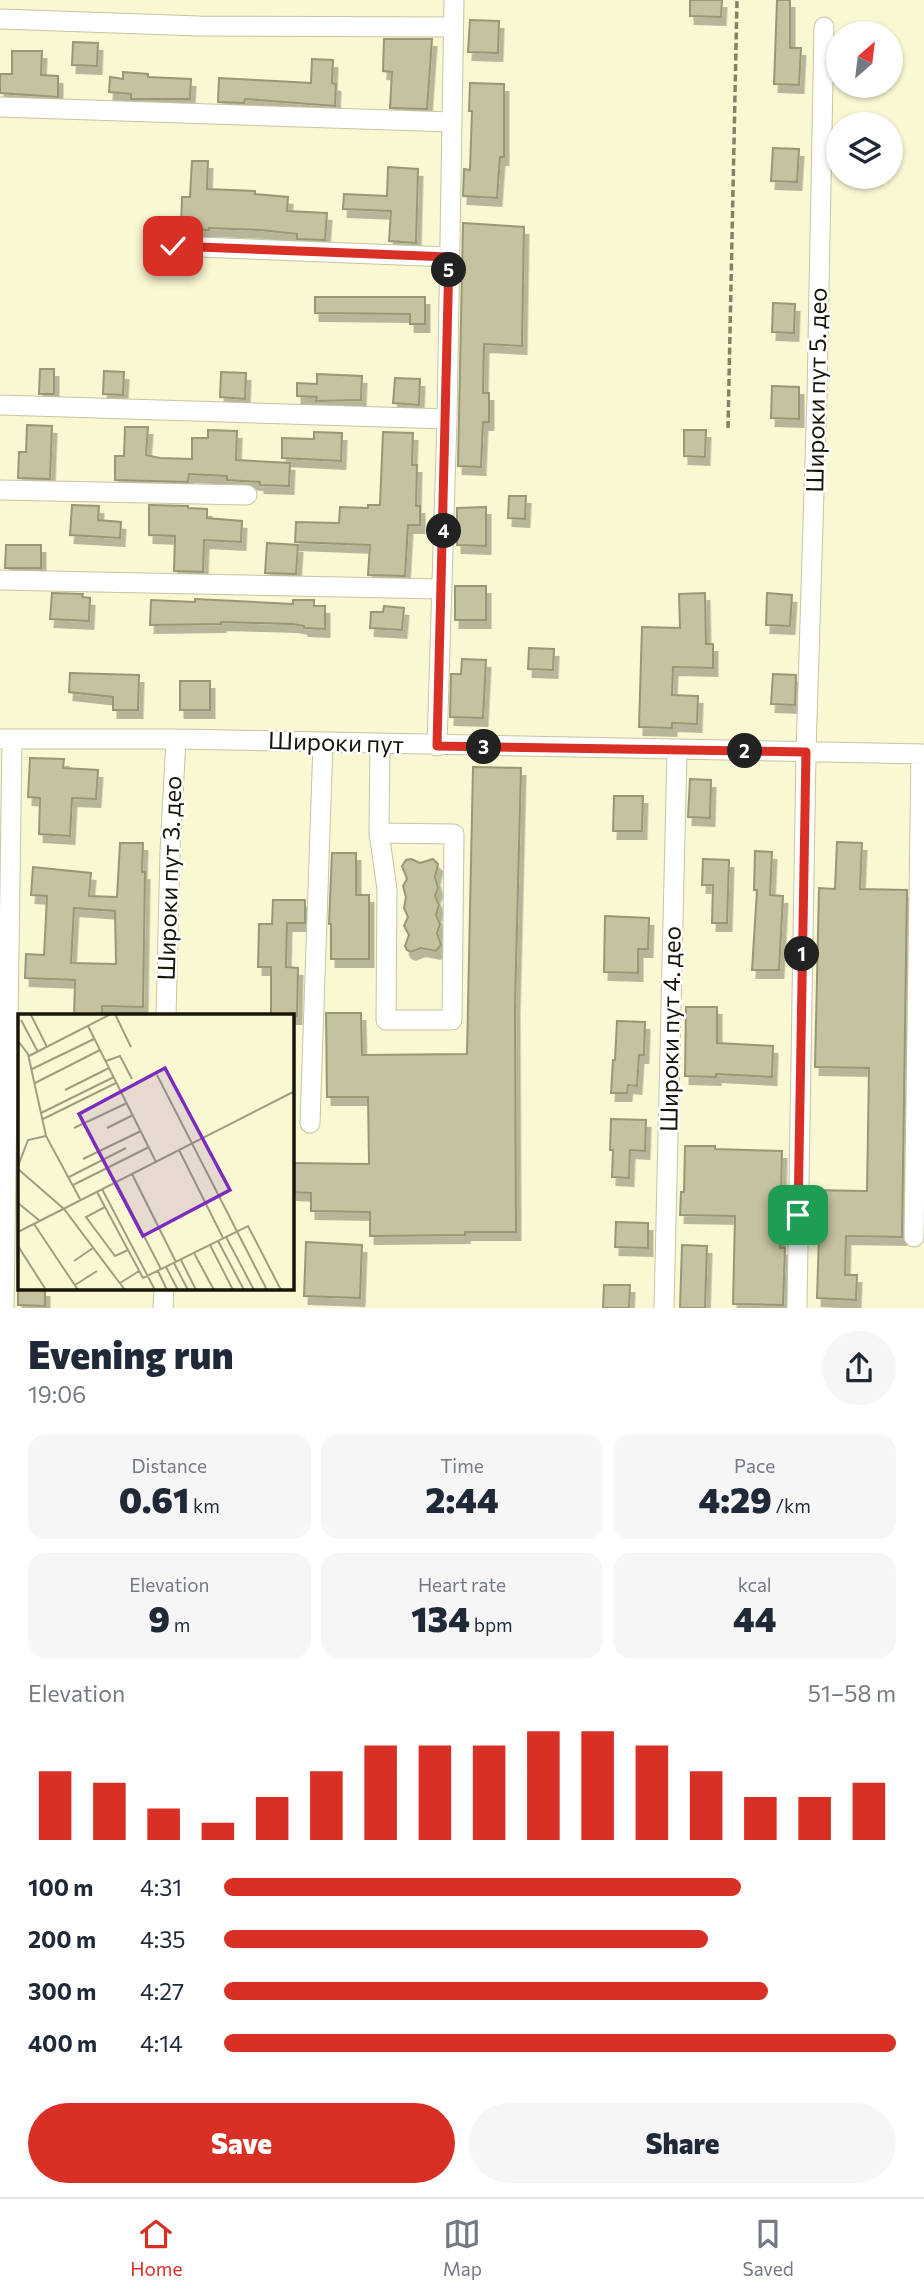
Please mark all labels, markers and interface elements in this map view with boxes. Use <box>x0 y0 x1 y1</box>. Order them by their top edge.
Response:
north arrow <box>826 21 903 98</box>
map controls <box>826 21 903 189</box>
button: layers <box>826 112 903 189</box>
pin <box>143 216 203 276</box>
icon: check <box>154 227 192 265</box>
pin: 5 <box>432 252 466 288</box>
text: 5 <box>443 258 454 281</box>
street label: Широки пут 5. део <box>799 287 832 493</box>
pin: 4 <box>426 514 462 548</box>
text: 4 <box>438 519 449 542</box>
street label: Широки пут <box>268 725 404 758</box>
pin: 3 <box>466 730 502 764</box>
pin: 2 <box>728 734 762 768</box>
text: 3 <box>478 735 489 758</box>
text: 2 <box>739 739 750 762</box>
street label: Широки пут 3. део <box>150 775 187 981</box>
street label: Широки пут 4. део <box>653 926 686 1132</box>
pin: 1 <box>784 936 820 972</box>
text: 1 <box>797 942 806 965</box>
inset map <box>18 1014 294 1290</box>
pin <box>768 1185 828 1245</box>
icon: arrive <box>779 1196 817 1234</box>
text: Evening run <box>28 1330 234 1377</box>
button: share <box>822 1331 896 1405</box>
text: 19:06 <box>28 1380 86 1408</box>
text: Distance <box>132 1454 207 1477</box>
text: Time <box>440 1454 484 1477</box>
text: Pace <box>734 1454 775 1477</box>
text: 0.61 <box>119 1477 189 1520</box>
text: 2:44 <box>425 1477 499 1520</box>
text: 4:29 <box>699 1477 772 1520</box>
text: km <box>189 1494 220 1517</box>
text: /km <box>772 1494 811 1517</box>
text: Elevation <box>129 1573 209 1596</box>
text: Heart rate <box>418 1573 506 1596</box>
text: kcal <box>738 1573 772 1596</box>
text: 9 <box>148 1596 170 1639</box>
text: 134 <box>411 1596 470 1639</box>
text: 44 <box>733 1596 776 1639</box>
text: m <box>170 1613 190 1636</box>
text: bpm <box>470 1613 513 1636</box>
text: Elevation <box>28 1679 125 1707</box>
text: 51–58 m <box>808 1679 896 1707</box>
text: 100 m <box>28 1873 93 1901</box>
text: 4:31 <box>140 1873 182 1901</box>
text: 200 m <box>28 1925 96 1953</box>
text: 4:35 <box>140 1925 186 1953</box>
text: 300 m <box>28 1977 96 2005</box>
text: 4:27 <box>140 1977 184 2005</box>
text: 400 m <box>28 2029 97 2057</box>
text: 4:14 <box>140 2029 183 2057</box>
button: Save <box>28 2103 455 2183</box>
button: Share <box>469 2103 896 2183</box>
tab: Home <box>130 2215 182 2280</box>
tab: Map <box>443 2215 482 2280</box>
tab: Saved <box>742 2215 794 2280</box>

